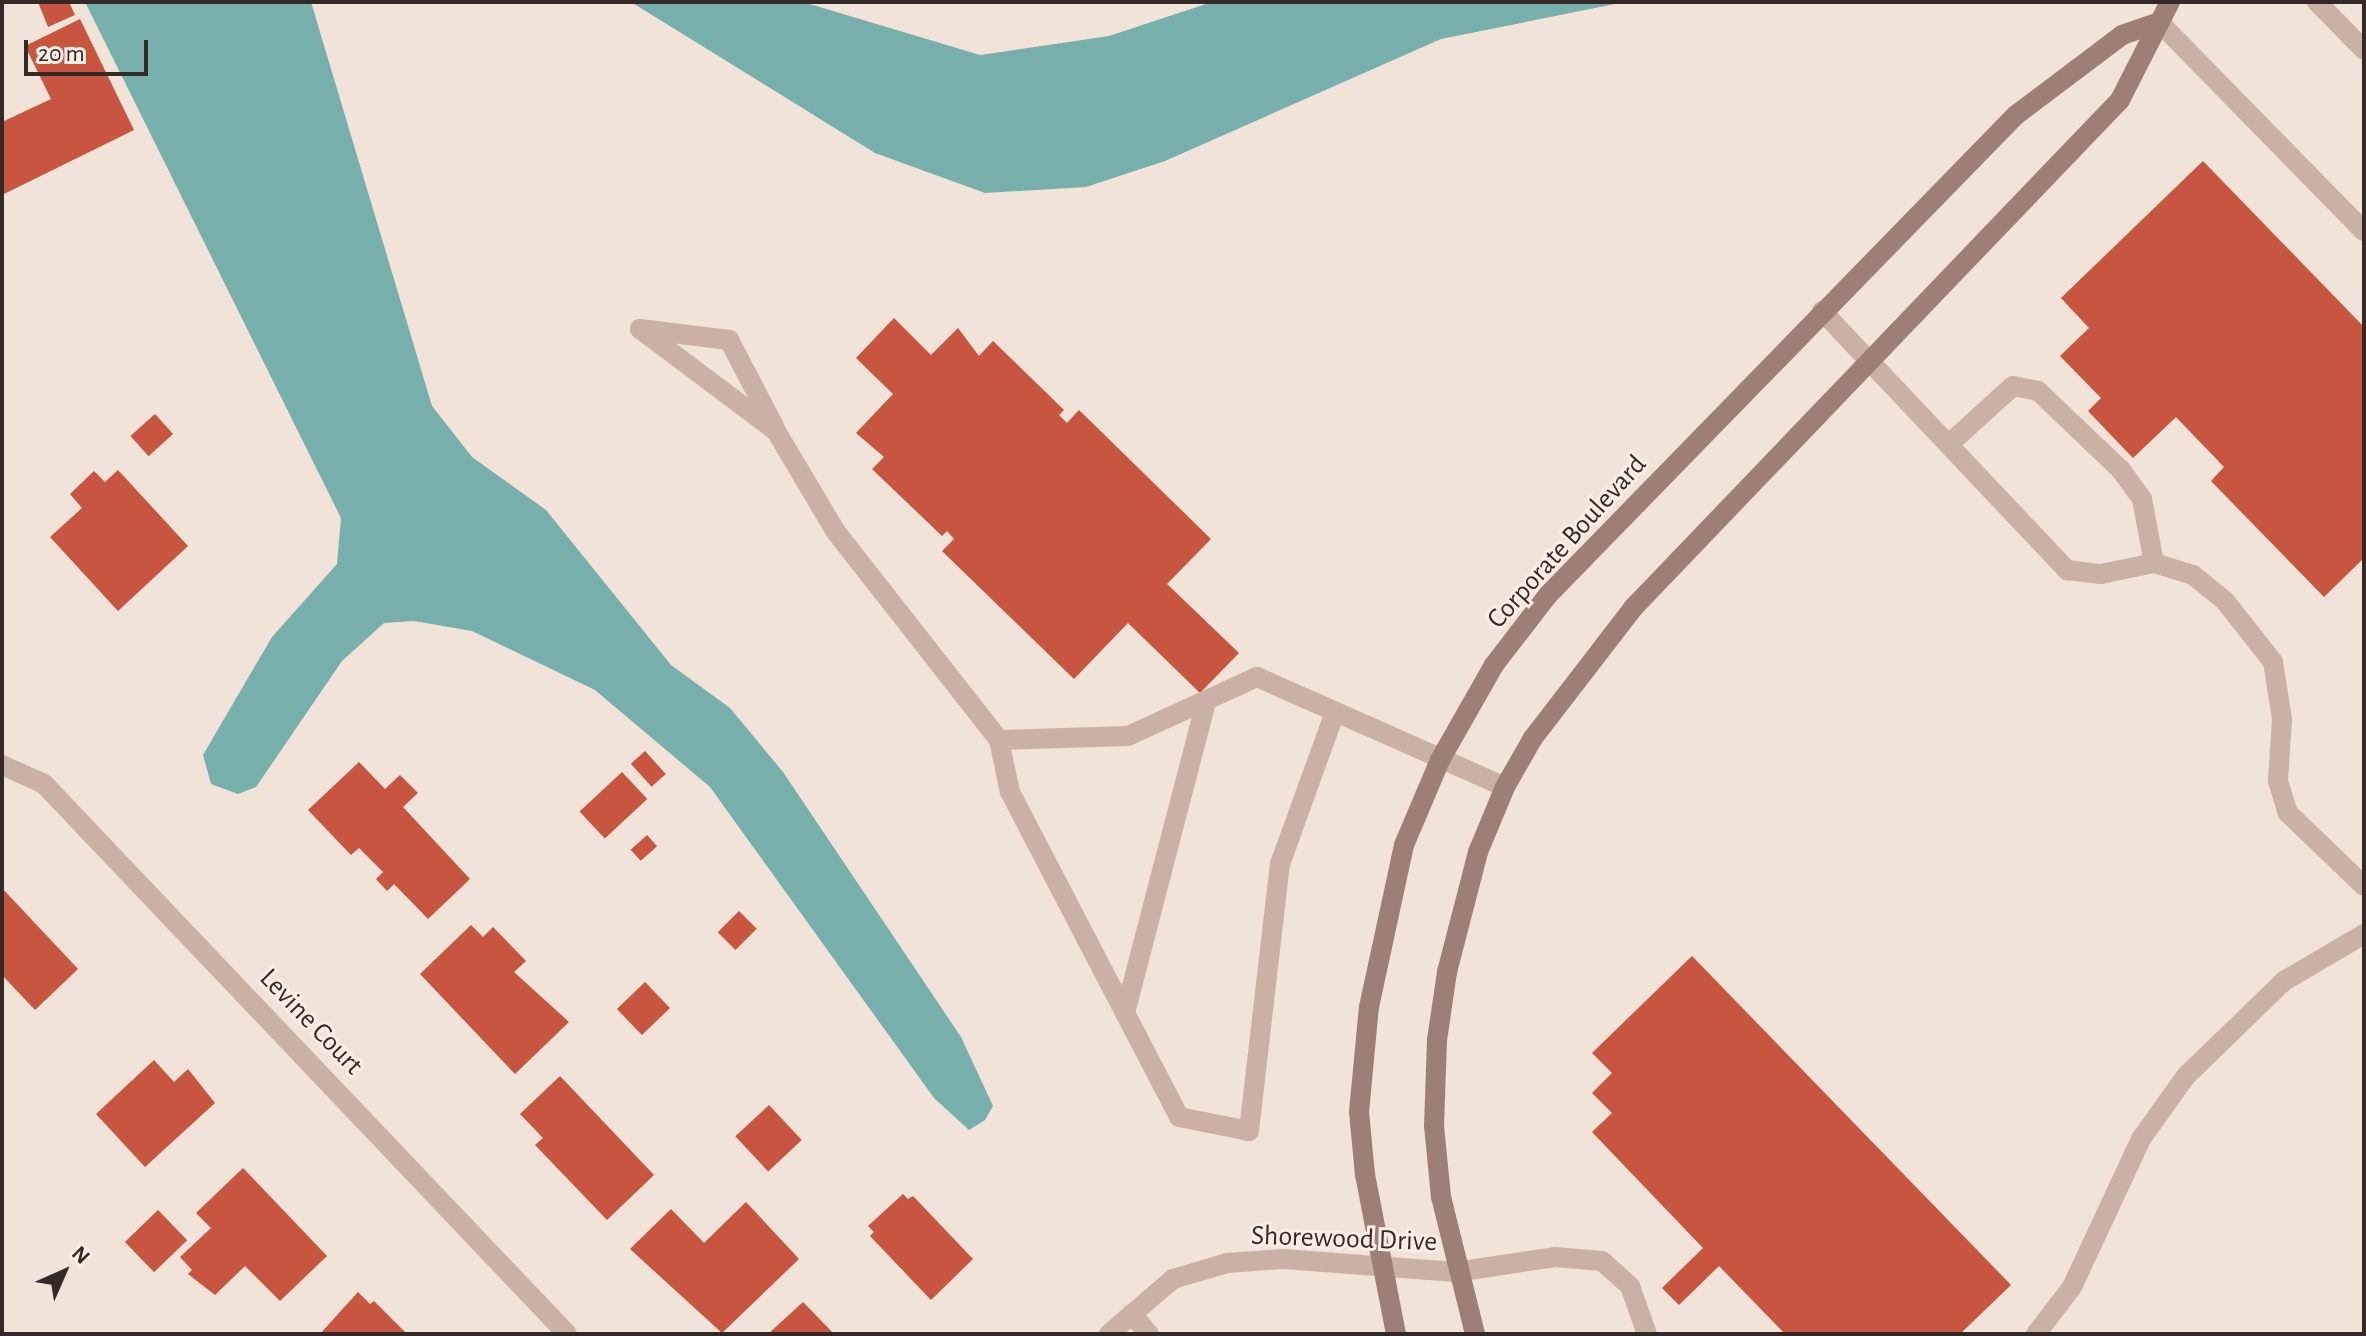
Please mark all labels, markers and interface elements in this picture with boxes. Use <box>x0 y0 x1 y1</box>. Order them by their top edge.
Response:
scale bar <box>28 24 152 74</box>
text: 20 m <box>38 42 85 66</box>
street label: Corporate Boulevard <box>1480 448 1654 636</box>
street label: Levine Court <box>252 962 370 1082</box>
street label: Shorewood Drive <box>1250 1219 1438 1259</box>
north arrow <box>24 1232 104 1312</box>
text: N <box>68 1242 94 1268</box>

